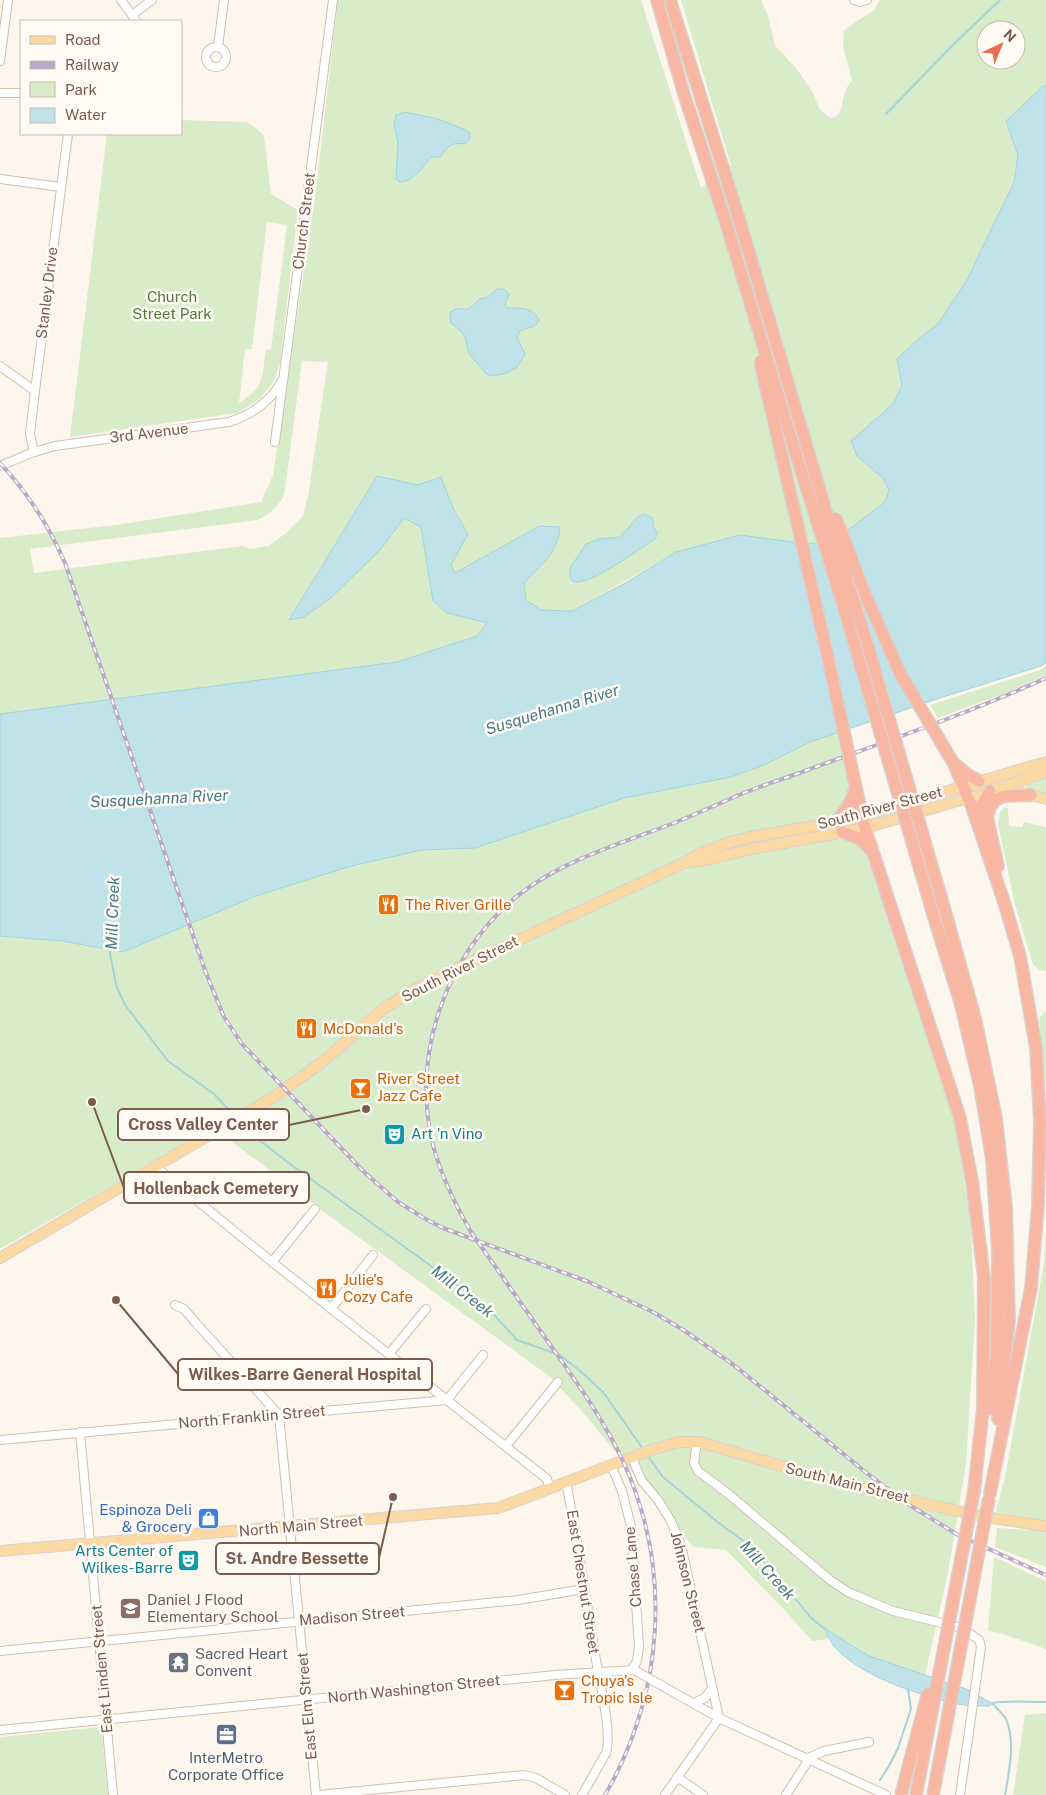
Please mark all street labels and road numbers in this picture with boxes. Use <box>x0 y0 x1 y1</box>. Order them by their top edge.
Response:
street label: Church Street <box>289 171 318 270</box>
street label: Stanley Drive <box>32 246 61 340</box>
street label: 3rd Avenue <box>109 419 189 446</box>
street label: South River Street <box>816 783 944 832</box>
street label: South River Street <box>399 932 521 1005</box>
street label: North Franklin Street <box>178 1402 326 1431</box>
street label: South Main Street <box>784 1459 911 1506</box>
street label: East Chestnut Street <box>564 1509 603 1655</box>
street label: North Main Street <box>238 1512 364 1539</box>
street label: Chase Lane <box>621 1526 644 1608</box>
street label: Johnson Street <box>668 1529 709 1634</box>
street label: Madison Street <box>298 1602 406 1629</box>
street label: East Linden Street <box>87 1604 116 1734</box>
street label: East Elm Street <box>293 1651 320 1761</box>
street label: North Washington Street <box>327 1671 501 1706</box>

